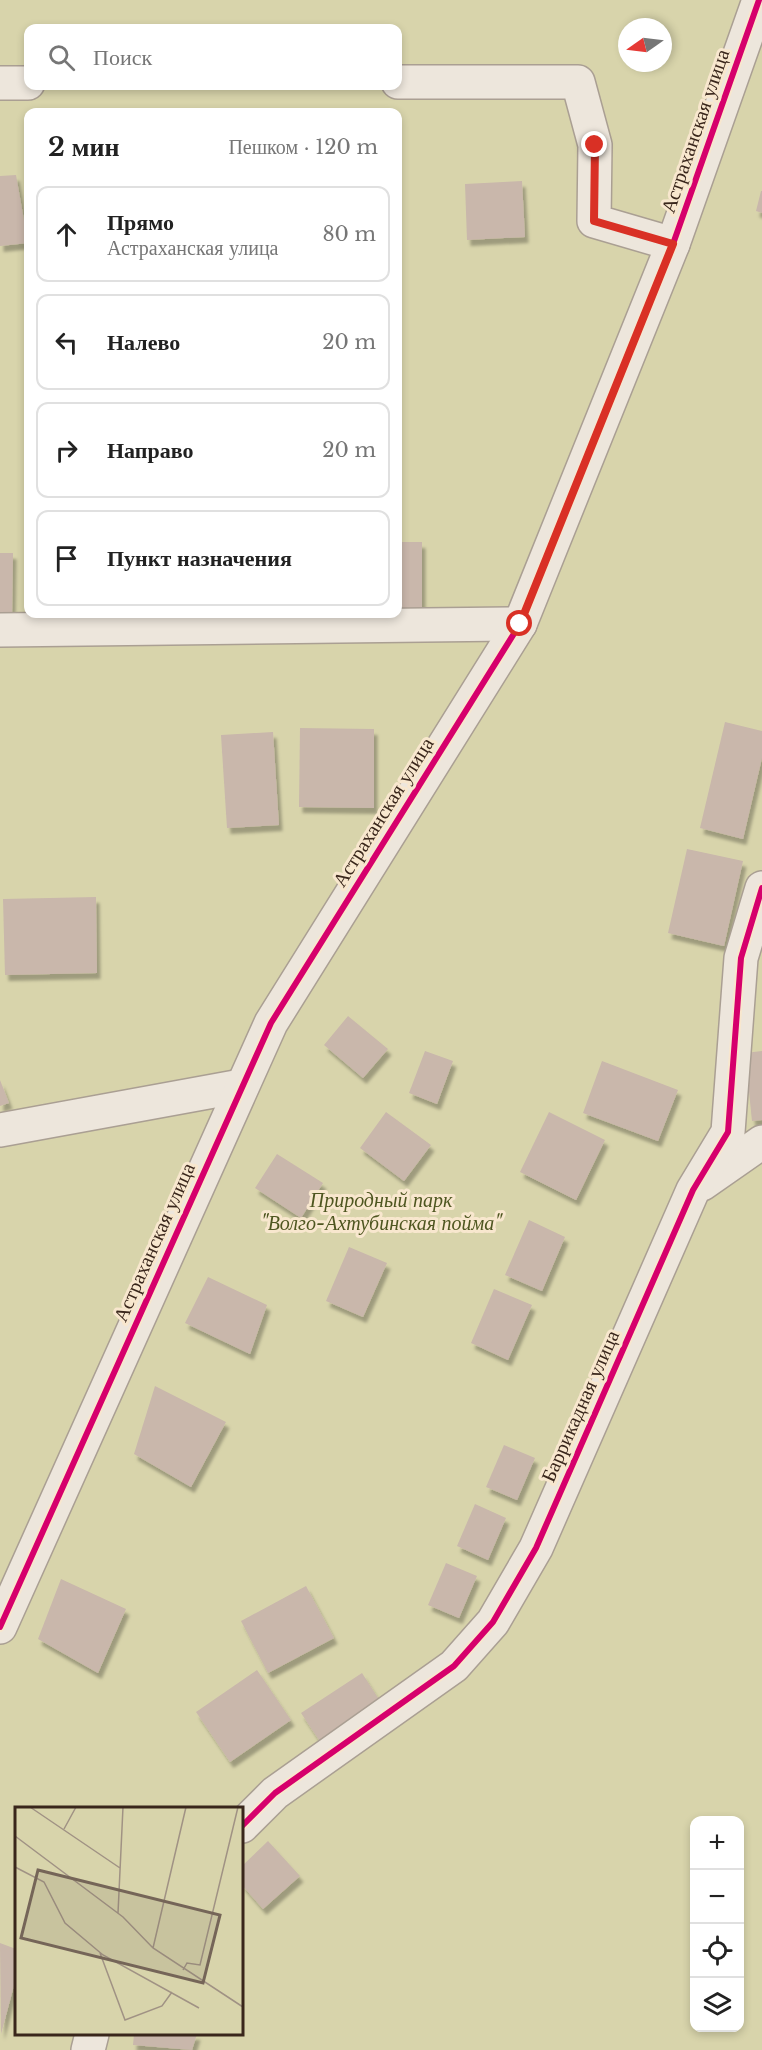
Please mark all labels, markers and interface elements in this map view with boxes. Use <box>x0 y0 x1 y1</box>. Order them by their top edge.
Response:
north arrow <box>618 18 672 72</box>
search box <box>24 24 402 90</box>
icon: search <box>45 41 78 74</box>
text: Поиск <box>93 44 152 71</box>
street label: Астраханская улица <box>656 46 734 216</box>
text: 2 мин <box>48 131 120 163</box>
route end <box>581 131 607 157</box>
text: Пешком · 120 m <box>228 135 378 159</box>
text: Прямо <box>107 209 174 236</box>
icon: ahead <box>50 218 83 251</box>
text: 80 m <box>322 222 376 246</box>
text: Астраханская улица <box>107 236 279 260</box>
icon: left <box>50 326 83 359</box>
text: Налево <box>107 329 180 356</box>
text: 20 m <box>322 330 376 354</box>
icon: right <box>50 434 83 467</box>
text: Направо <box>107 437 193 464</box>
text: 20 m <box>322 438 376 462</box>
icon: arrive <box>50 542 83 575</box>
text: Пункт назначения <box>107 545 292 572</box>
route start <box>506 610 532 636</box>
street label: Астраханская улица <box>327 733 439 891</box>
street label: Астраханская улица <box>108 1159 200 1325</box>
park label: Природный парк "Волго-Ахтубинская пойма" <box>260 1188 503 1235</box>
street label: Баррикадная улица <box>536 1326 624 1486</box>
inset map <box>15 1807 243 2035</box>
map controls <box>690 1816 744 2032</box>
button: + <box>690 1816 744 1870</box>
button: − <box>690 1870 744 1924</box>
button: locate <box>690 1924 744 1978</box>
button: layers <box>690 1978 744 2032</box>

